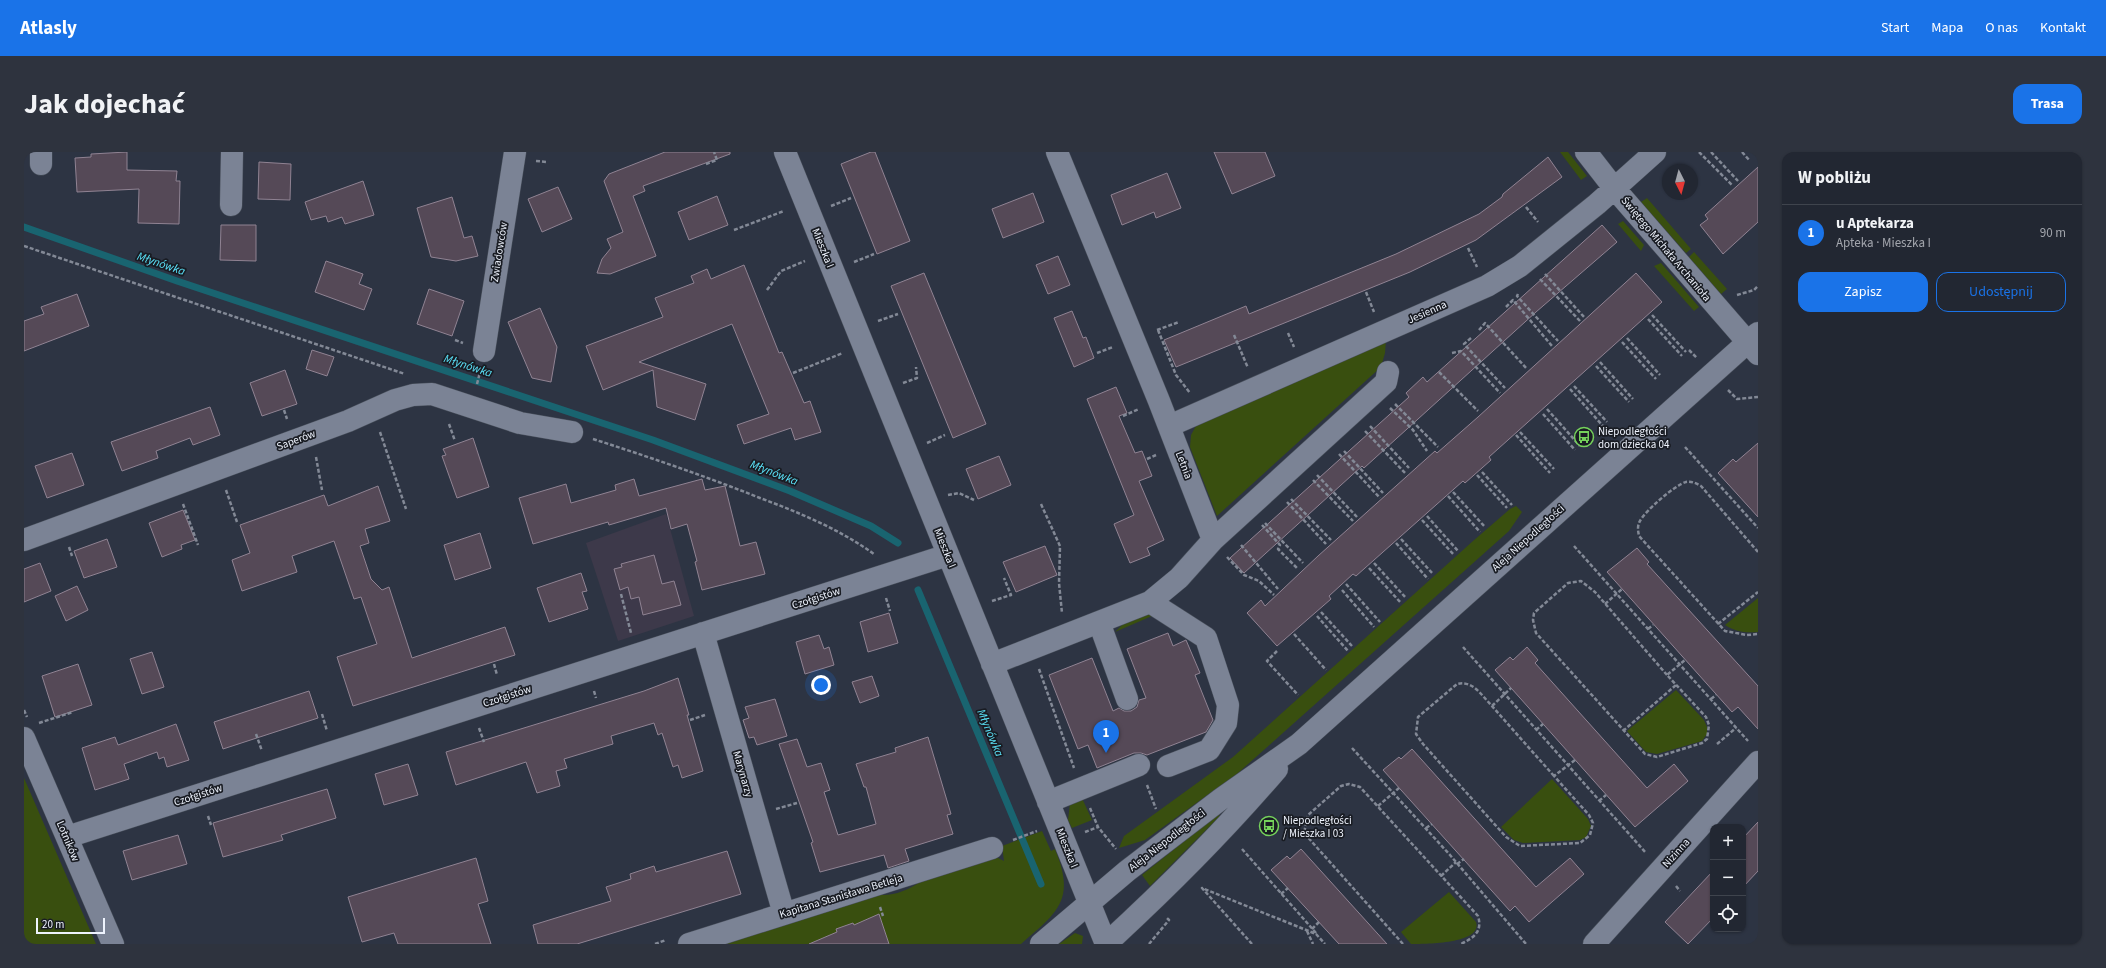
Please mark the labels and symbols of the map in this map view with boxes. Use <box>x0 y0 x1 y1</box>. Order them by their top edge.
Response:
north arrow <box>1662 164 1698 200</box>
street label: Świętego Michała Archanioła <box>1618 194 1714 304</box>
street label: Zwiadowców <box>487 221 511 283</box>
street label: Mieszka I <box>808 226 838 270</box>
water label: Młynówka <box>135 248 188 280</box>
street label: Jesienna <box>1405 297 1449 327</box>
water label: Młynówka <box>442 350 495 382</box>
place label: Niepodległości dom dziecka 04 <box>1598 424 1670 452</box>
street label: Saperów <box>274 426 318 454</box>
bus stop icon: Niepodległości dom dziecka 04 <box>1573 426 1595 448</box>
street label: Letnia <box>1172 449 1196 481</box>
water label: Młynówka <box>748 456 801 490</box>
street label: Aleja Niepodległości <box>1488 501 1568 575</box>
street label: Mieszka I <box>930 526 960 570</box>
street label: Czołgistów <box>790 583 842 613</box>
your location <box>811 675 831 695</box>
street label: Czołgistów <box>481 681 533 711</box>
water label: Młynówka <box>972 707 1008 760</box>
pin: 1 <box>1093 720 1119 753</box>
street label: Marynarzy <box>729 749 757 799</box>
street label: Czołgistów <box>172 780 224 810</box>
street label: Aleja Niepodległości <box>1126 805 1208 875</box>
place label: Niepodległości / Mieszka I 03 <box>1283 813 1352 841</box>
bus stop icon: Niepodległości / Mieszka I 03 <box>1258 815 1280 837</box>
street label: Lotników <box>53 819 83 864</box>
street label: Mieszka I <box>1052 826 1082 870</box>
street label: Nizinna <box>1659 835 1693 871</box>
street label: Kapitana Stanisława Betleja <box>778 870 904 922</box>
scale bar <box>36 916 105 935</box>

